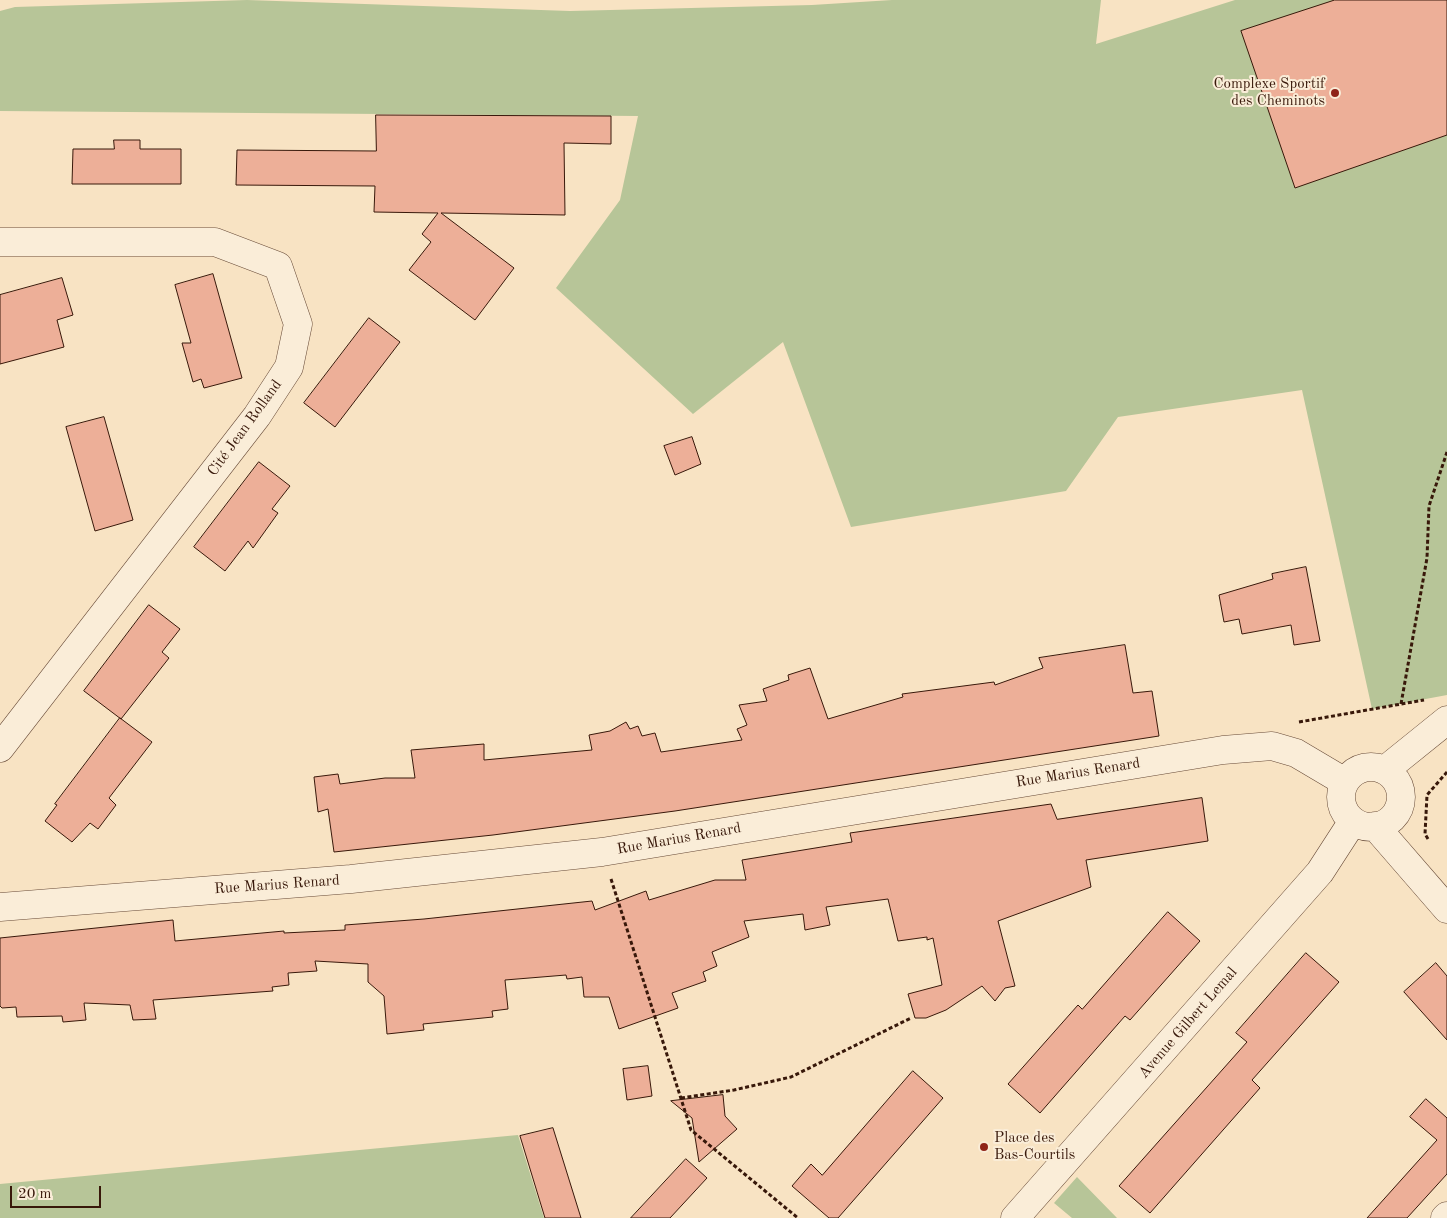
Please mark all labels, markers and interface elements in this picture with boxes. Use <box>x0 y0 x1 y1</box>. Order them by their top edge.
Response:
place label: Complexe Sportif des Cheminots <box>1213 75 1325 110</box>
marker: Complexe Sportif des Cheminots <box>1329 87 1341 99</box>
street label: Cité Jean Rolland <box>204 376 286 480</box>
street label: Rue Marius Renard <box>1014 754 1142 792</box>
street label: Rue Marius Renard <box>615 819 743 859</box>
street label: Rue Marius Renard <box>214 872 340 898</box>
street label: Avenue Gilbert Lemal <box>1135 964 1241 1082</box>
place label: Place des Bas-Courtils <box>994 1129 1075 1164</box>
marker: Place des Bas-Courtils <box>978 1141 990 1153</box>
scale bar <box>12 1176 104 1208</box>
text: 20 m <box>18 1187 52 1202</box>

